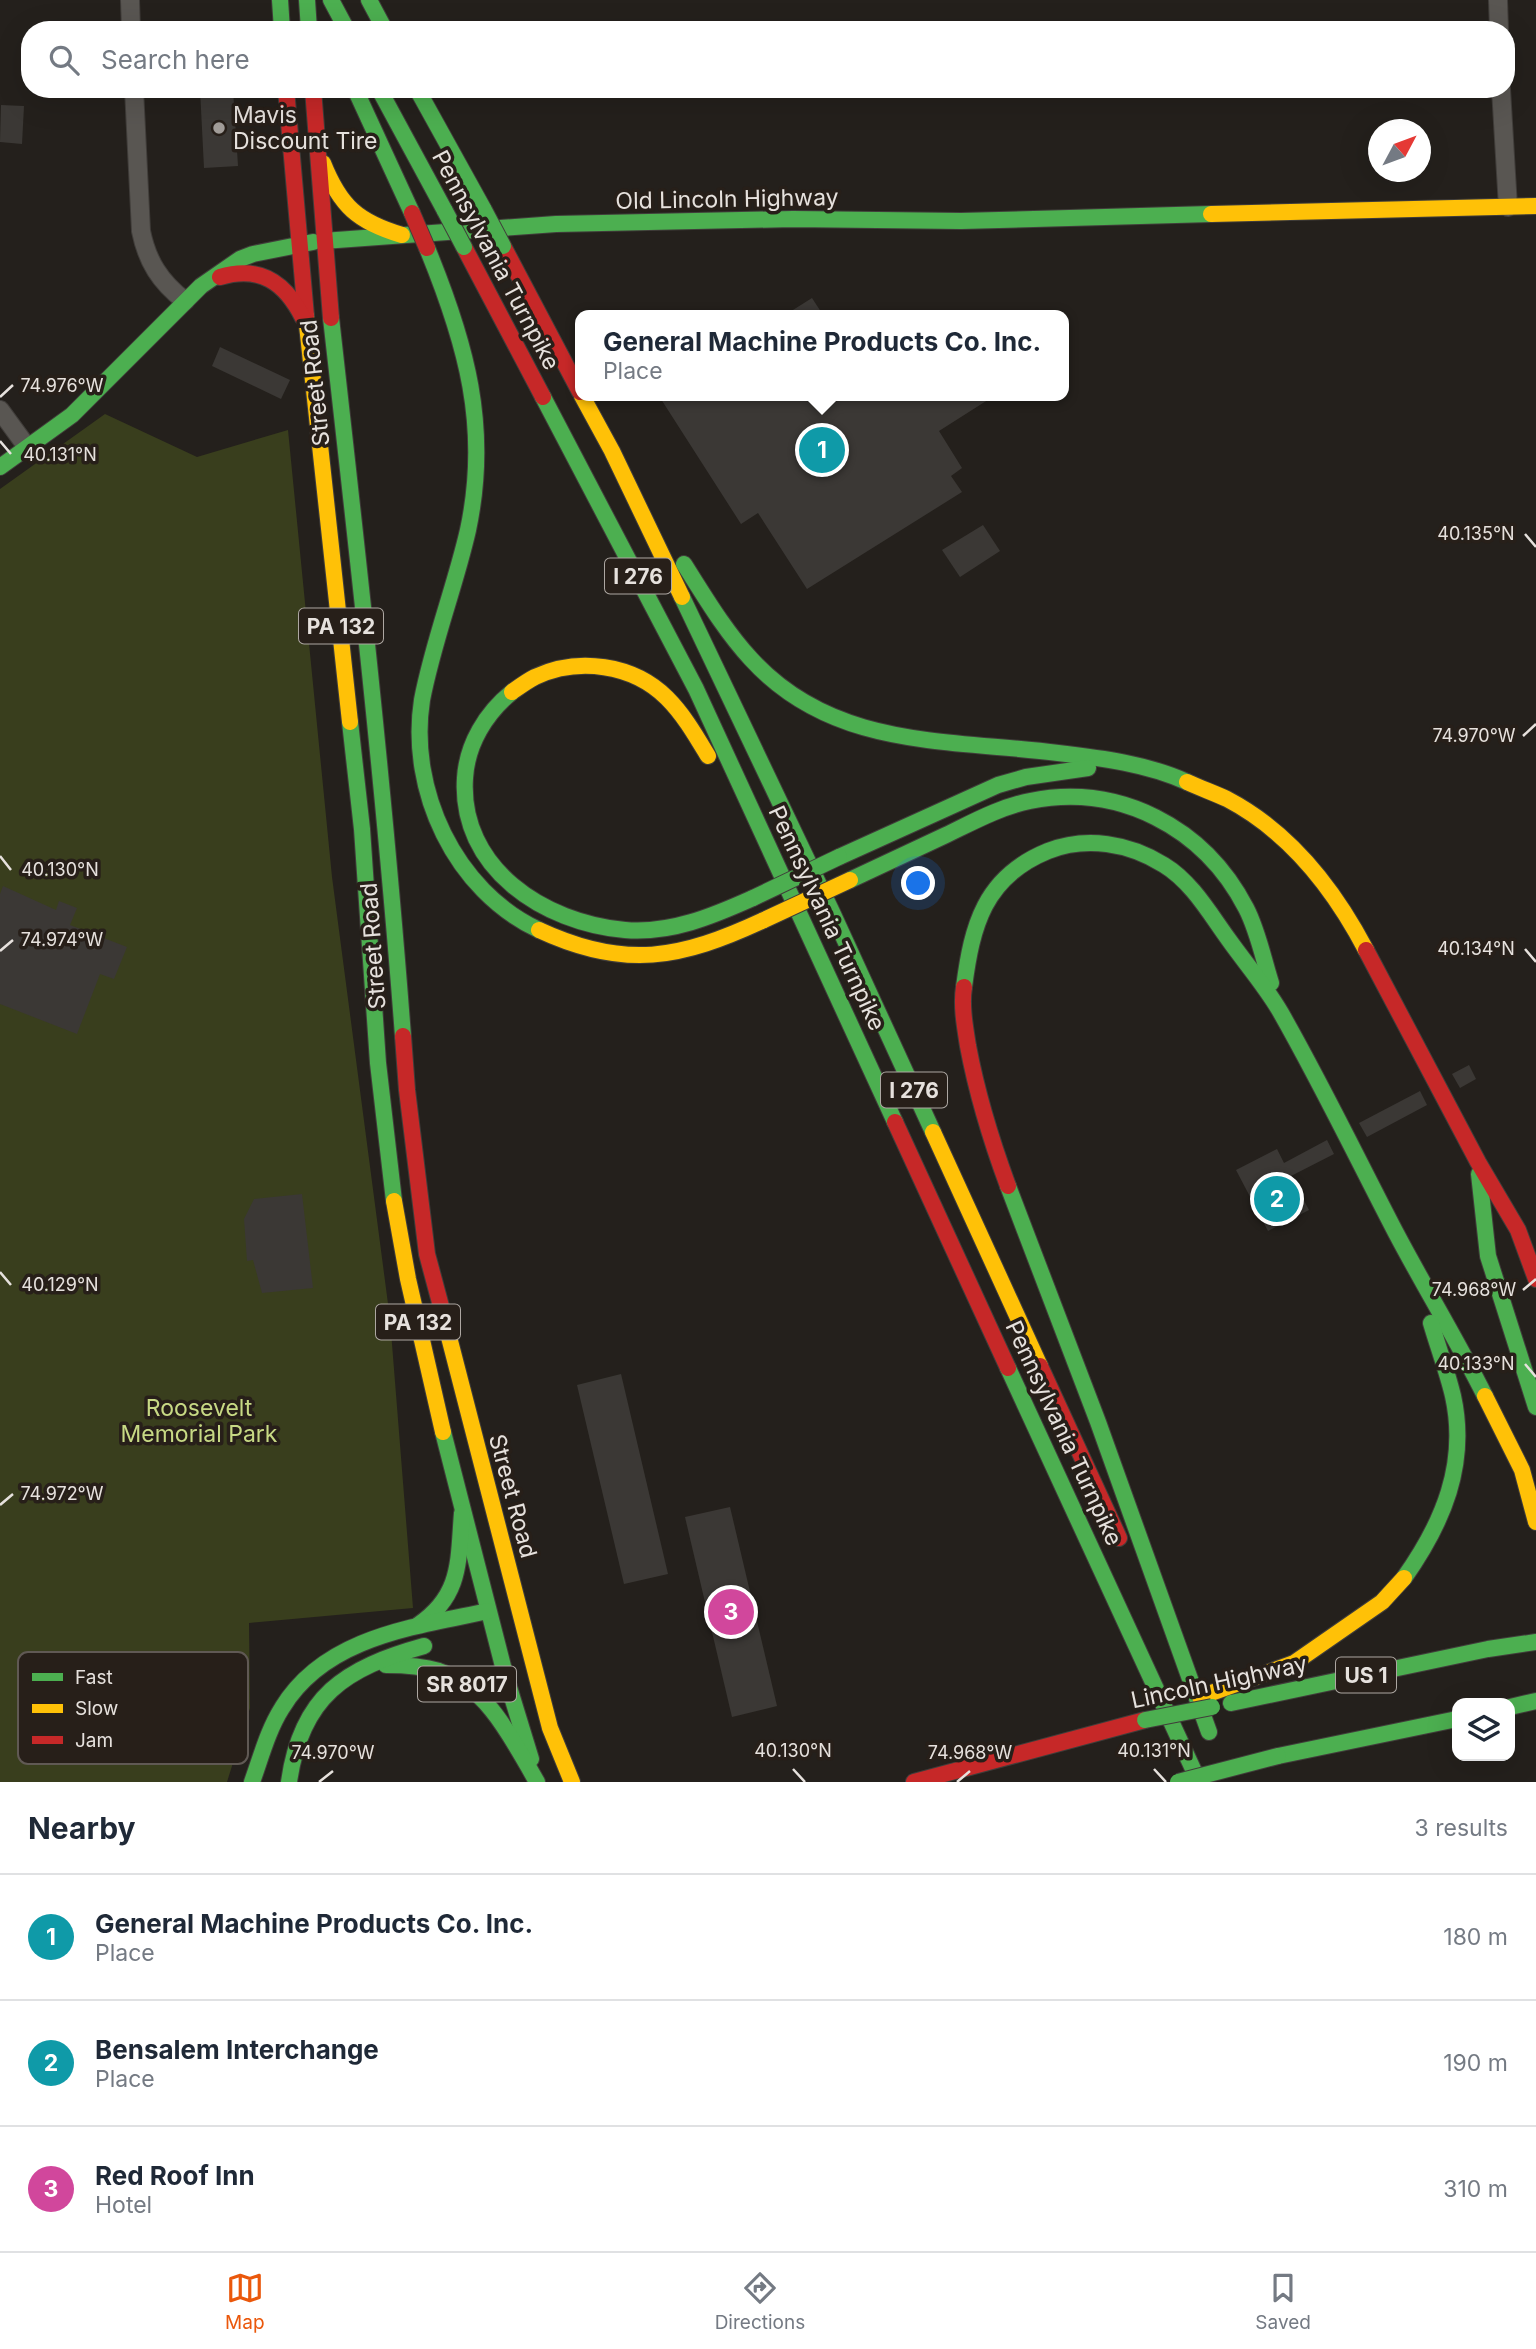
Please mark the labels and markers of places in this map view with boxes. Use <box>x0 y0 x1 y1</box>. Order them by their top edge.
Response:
place label: Mavis Discount Tire <box>233 101 378 155</box>
marker: Mavis Discount Tire <box>211 120 227 136</box>
pin: 1 <box>799 424 845 476</box>
pin: 2 <box>1254 1173 1300 1225</box>
pin: 3 <box>708 1586 754 1638</box>

